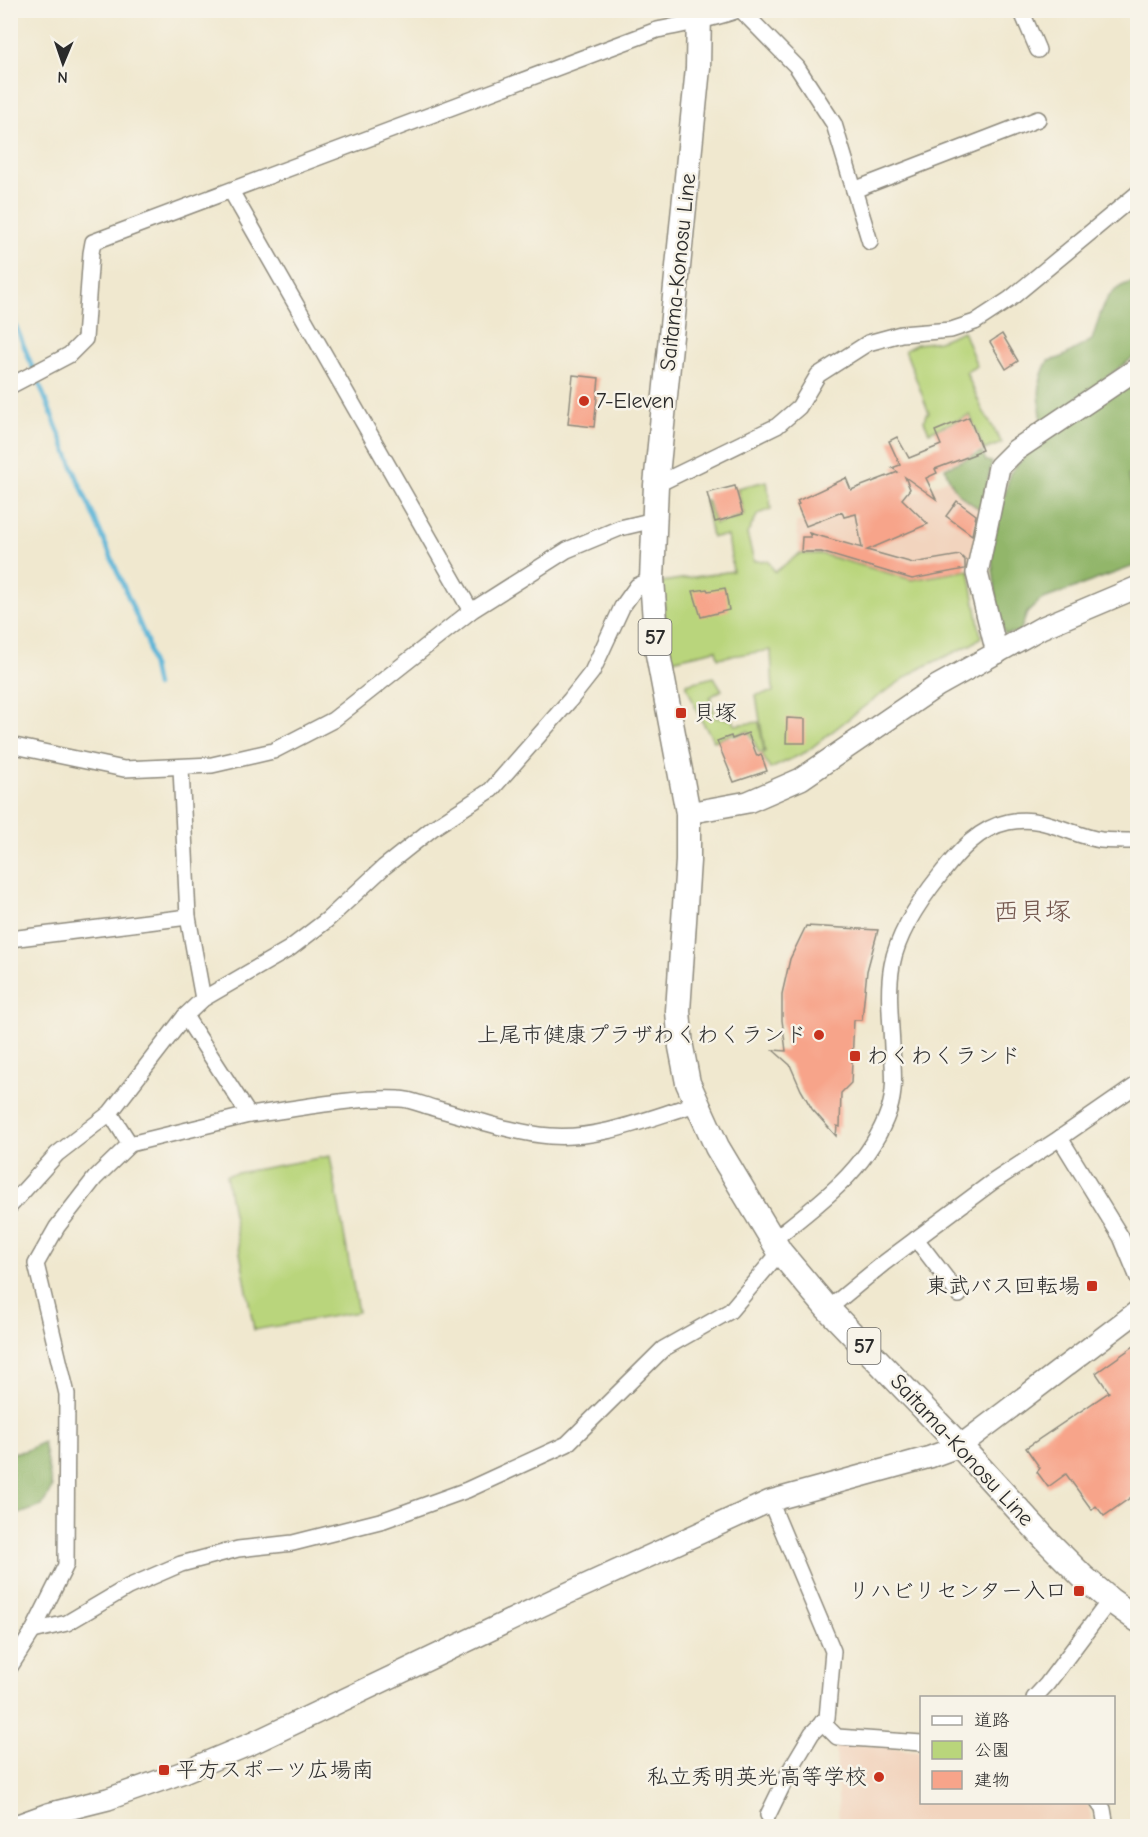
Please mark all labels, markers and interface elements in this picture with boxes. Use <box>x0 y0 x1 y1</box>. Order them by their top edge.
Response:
north arrow <box>33 33 93 93</box>
text: N <box>57 68 68 86</box>
street label: Saitama-Konosu Line <box>655 172 701 372</box>
place label: 7-Eleven <box>596 388 675 414</box>
marker: 7-Eleven <box>577 394 591 408</box>
road number: 57 <box>638 619 672 655</box>
place label: 貝塚 <box>693 700 737 726</box>
marker: 貝塚 <box>674 706 688 720</box>
district label: 西貝塚 <box>993 897 1071 927</box>
place label: 上尾市健康プラザわくわくランド <box>477 1022 807 1048</box>
marker: 上尾市健康プラザわくわくランド <box>812 1028 826 1042</box>
place label: わくわくランド <box>867 1043 1021 1069</box>
marker: わくわくランド <box>848 1049 862 1063</box>
place label: 東武バス回転場 <box>926 1273 1080 1299</box>
marker: 東武バス回転場 <box>1085 1279 1099 1293</box>
road number: 57 <box>848 1328 880 1364</box>
street label: Saitama-Konosu Line <box>885 1369 1039 1531</box>
place label: リハビリセンター入口 <box>848 1578 1067 1604</box>
marker: リハビリセンター入口 <box>1072 1584 1086 1598</box>
legend <box>920 1696 1115 1804</box>
text: 道路 <box>974 1710 1010 1731</box>
text: 公園 <box>974 1740 1010 1761</box>
place label: 平方スポーツ広場南 <box>176 1757 374 1783</box>
marker: 平方スポーツ広場南 <box>157 1763 171 1777</box>
place label: 私立秀明英光高等学校 <box>647 1764 867 1790</box>
marker: 私立秀明英光高等学校 <box>872 1770 886 1784</box>
text: 建物 <box>974 1770 1010 1791</box>

